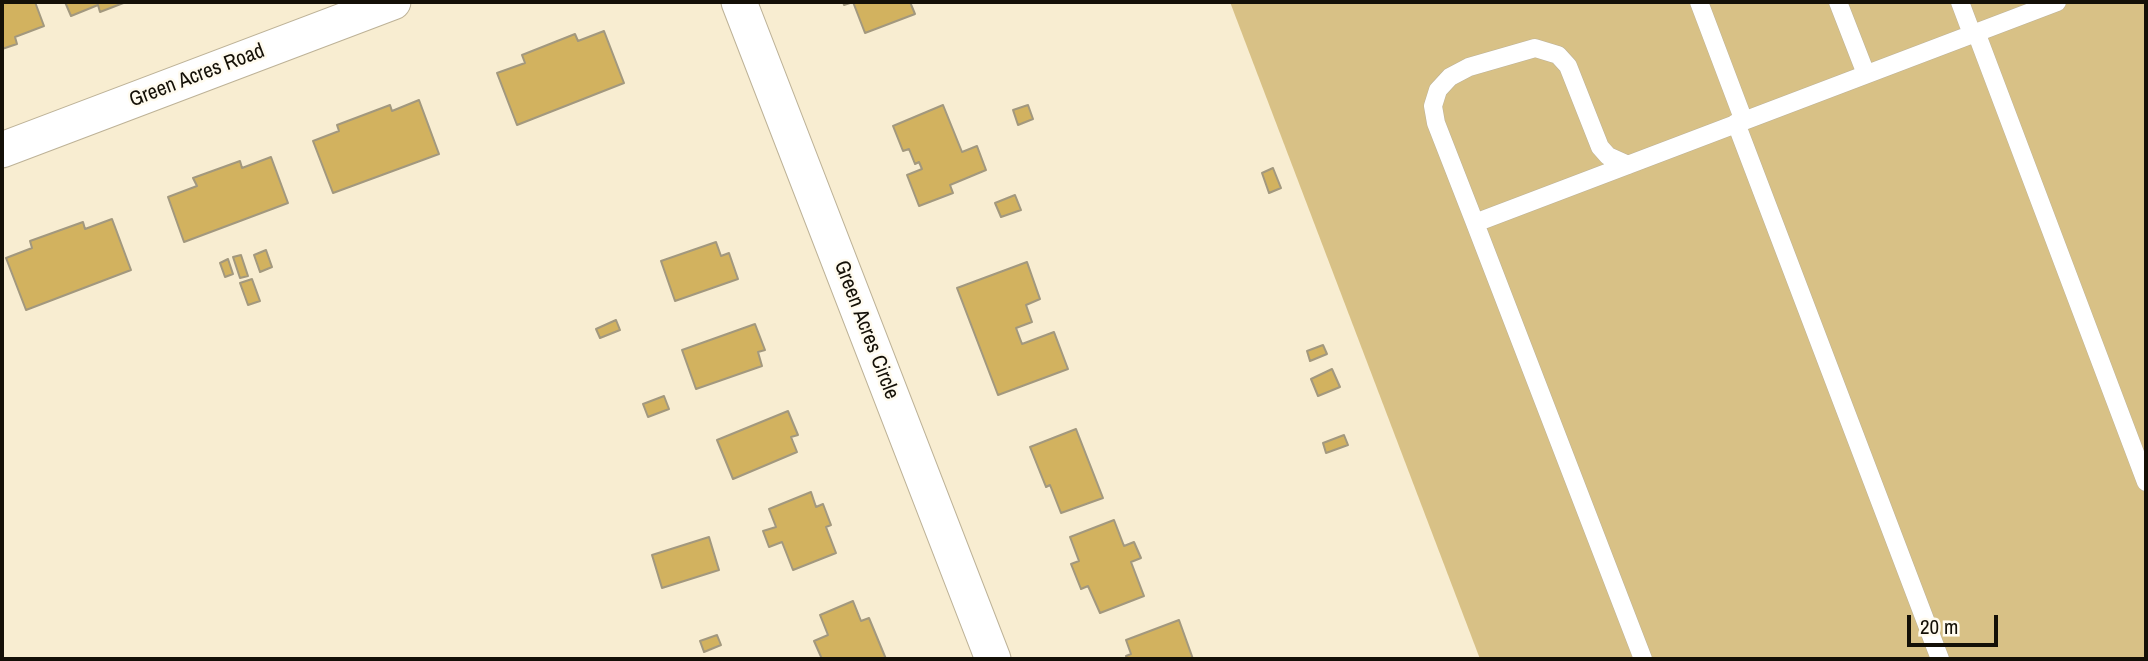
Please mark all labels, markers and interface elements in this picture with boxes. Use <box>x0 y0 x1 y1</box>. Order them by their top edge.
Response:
street label: Green Acres Road <box>126 39 268 113</box>
street label: Green Acres Circle <box>828 257 904 403</box>
scale bar <box>1910 602 2001 646</box>
text: 20 m <box>1920 612 1958 641</box>

